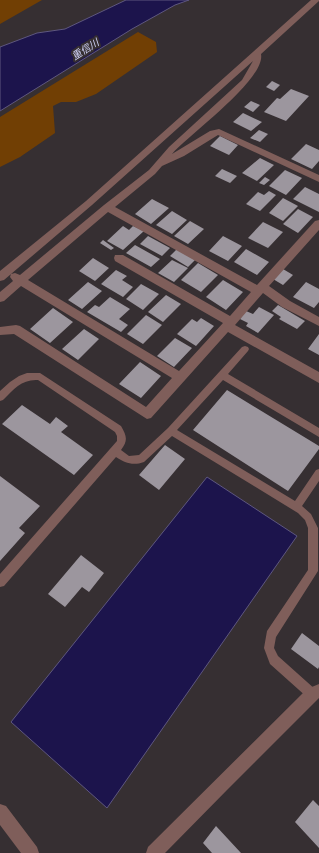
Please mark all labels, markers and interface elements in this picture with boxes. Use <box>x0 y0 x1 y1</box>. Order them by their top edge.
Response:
water label: 重信川 <box>70 36 102 62</box>

